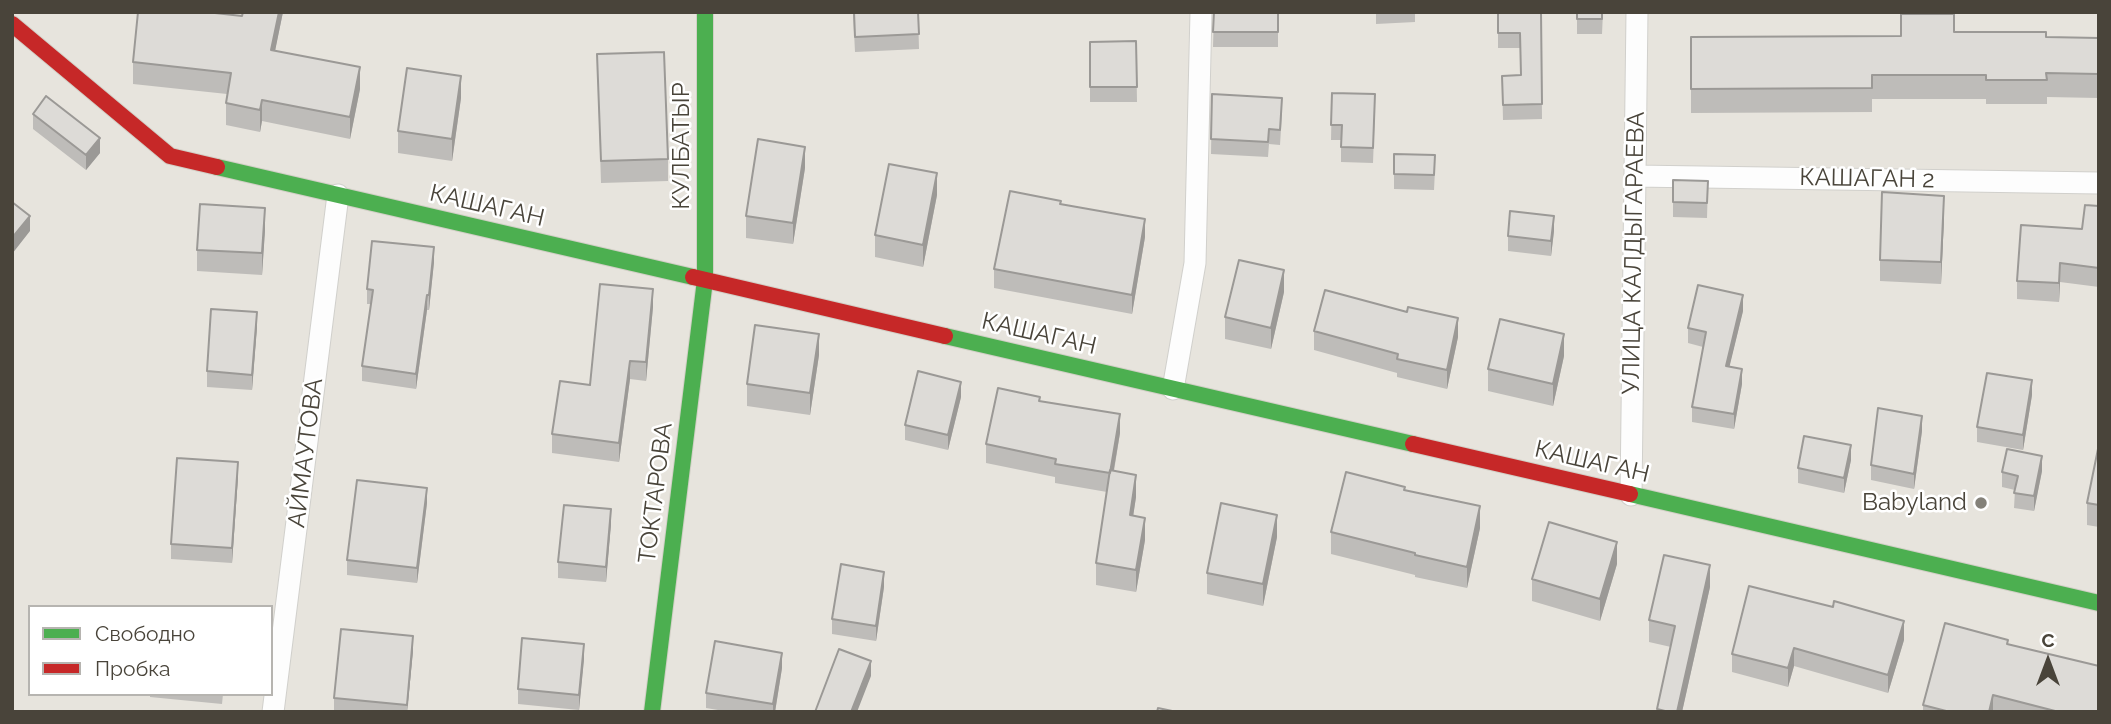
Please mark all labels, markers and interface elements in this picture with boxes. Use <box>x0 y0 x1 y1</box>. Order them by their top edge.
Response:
street label: КУЛБАТЫР <box>668 82 696 210</box>
street label: УЛИЦА КАЛДЫГАРАЕВА <box>1617 111 1651 395</box>
street label: КАШАГАН 2 <box>1799 163 1935 195</box>
street label: КАШАГАН <box>427 179 547 233</box>
street label: КАШАГАН <box>979 307 1099 361</box>
street label: АЙМАУТОВА <box>283 377 329 529</box>
street label: ТОКТАРОВА <box>633 421 679 565</box>
street label: КАШАГАН <box>1532 435 1652 489</box>
place label: Babyland <box>1862 489 1967 517</box>
marker: Babyland <box>1973 495 1989 511</box>
legend <box>28 605 273 696</box>
text: Свободно <box>95 621 195 646</box>
north arrow <box>2013 626 2083 696</box>
text: С <box>2041 629 2055 651</box>
text: Пробка <box>95 656 171 681</box>

